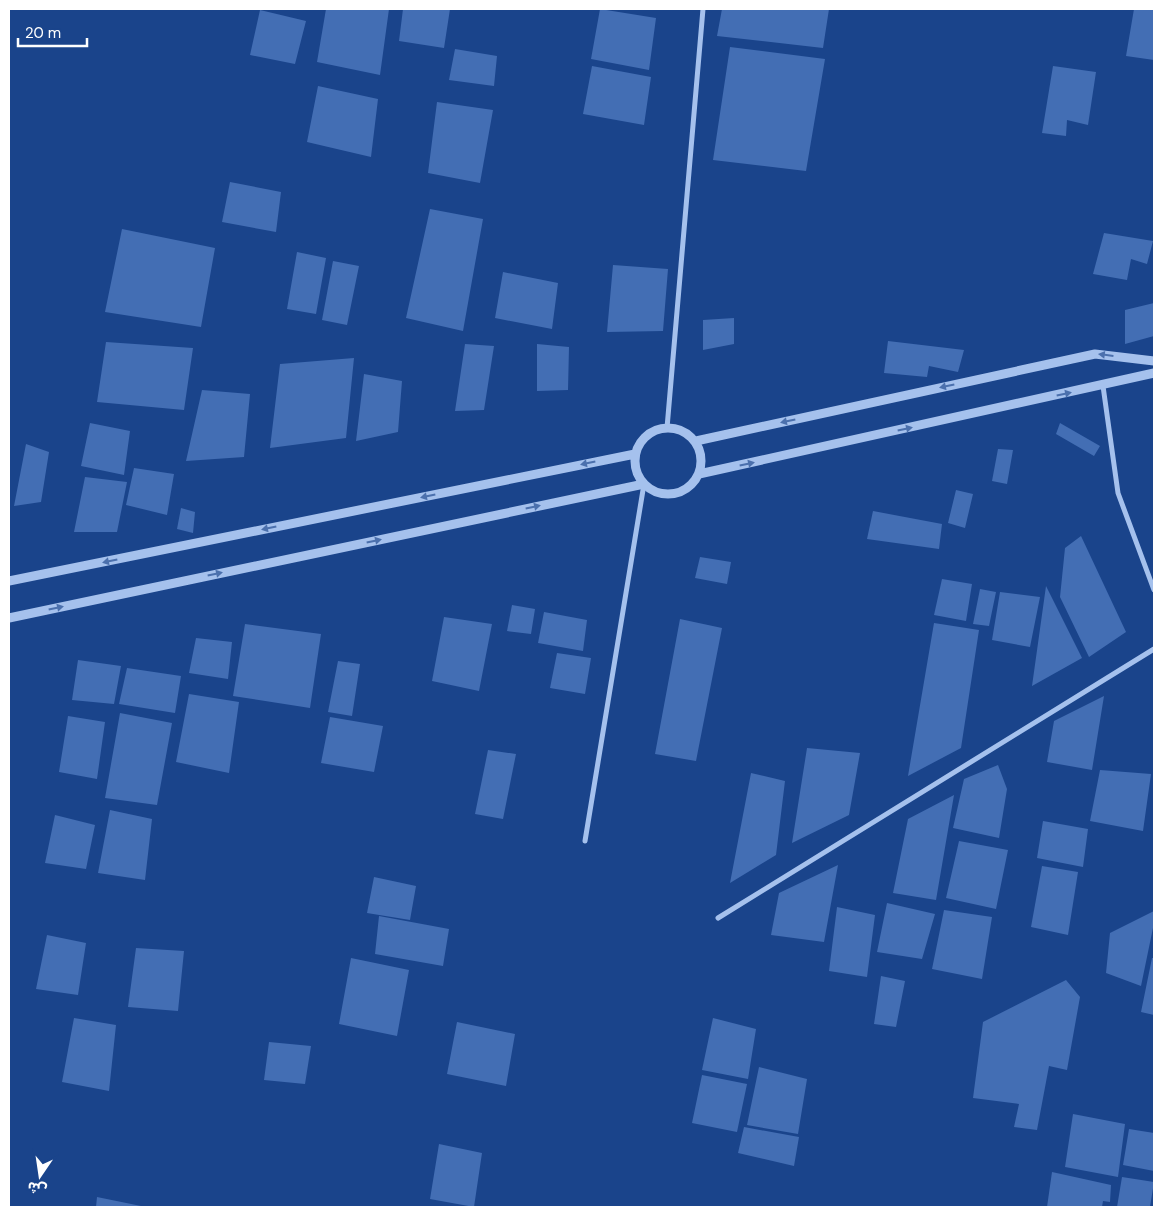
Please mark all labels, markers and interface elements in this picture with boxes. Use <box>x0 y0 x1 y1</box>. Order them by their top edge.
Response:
scale bar <box>18 15 86 47</box>
text: 20 m <box>25 23 61 43</box>
one-way arrow <box>1098 351 1114 359</box>
one-way arrow <box>939 382 954 390</box>
one-way arrow <box>1057 390 1072 398</box>
one-way arrow <box>781 417 796 425</box>
one-way arrow <box>898 425 913 433</box>
one-way arrow <box>579 460 595 468</box>
one-way arrow <box>739 460 754 468</box>
one-way arrow <box>421 492 436 500</box>
one-way arrow <box>526 503 541 511</box>
one-way arrow <box>262 524 277 532</box>
one-way arrow <box>367 536 383 544</box>
one-way arrow <box>102 557 118 565</box>
one-way arrow <box>208 570 223 578</box>
one-way arrow <box>49 604 64 612</box>
north arrow <box>15 1151 65 1201</box>
text: ش <box>26 1178 48 1200</box>

